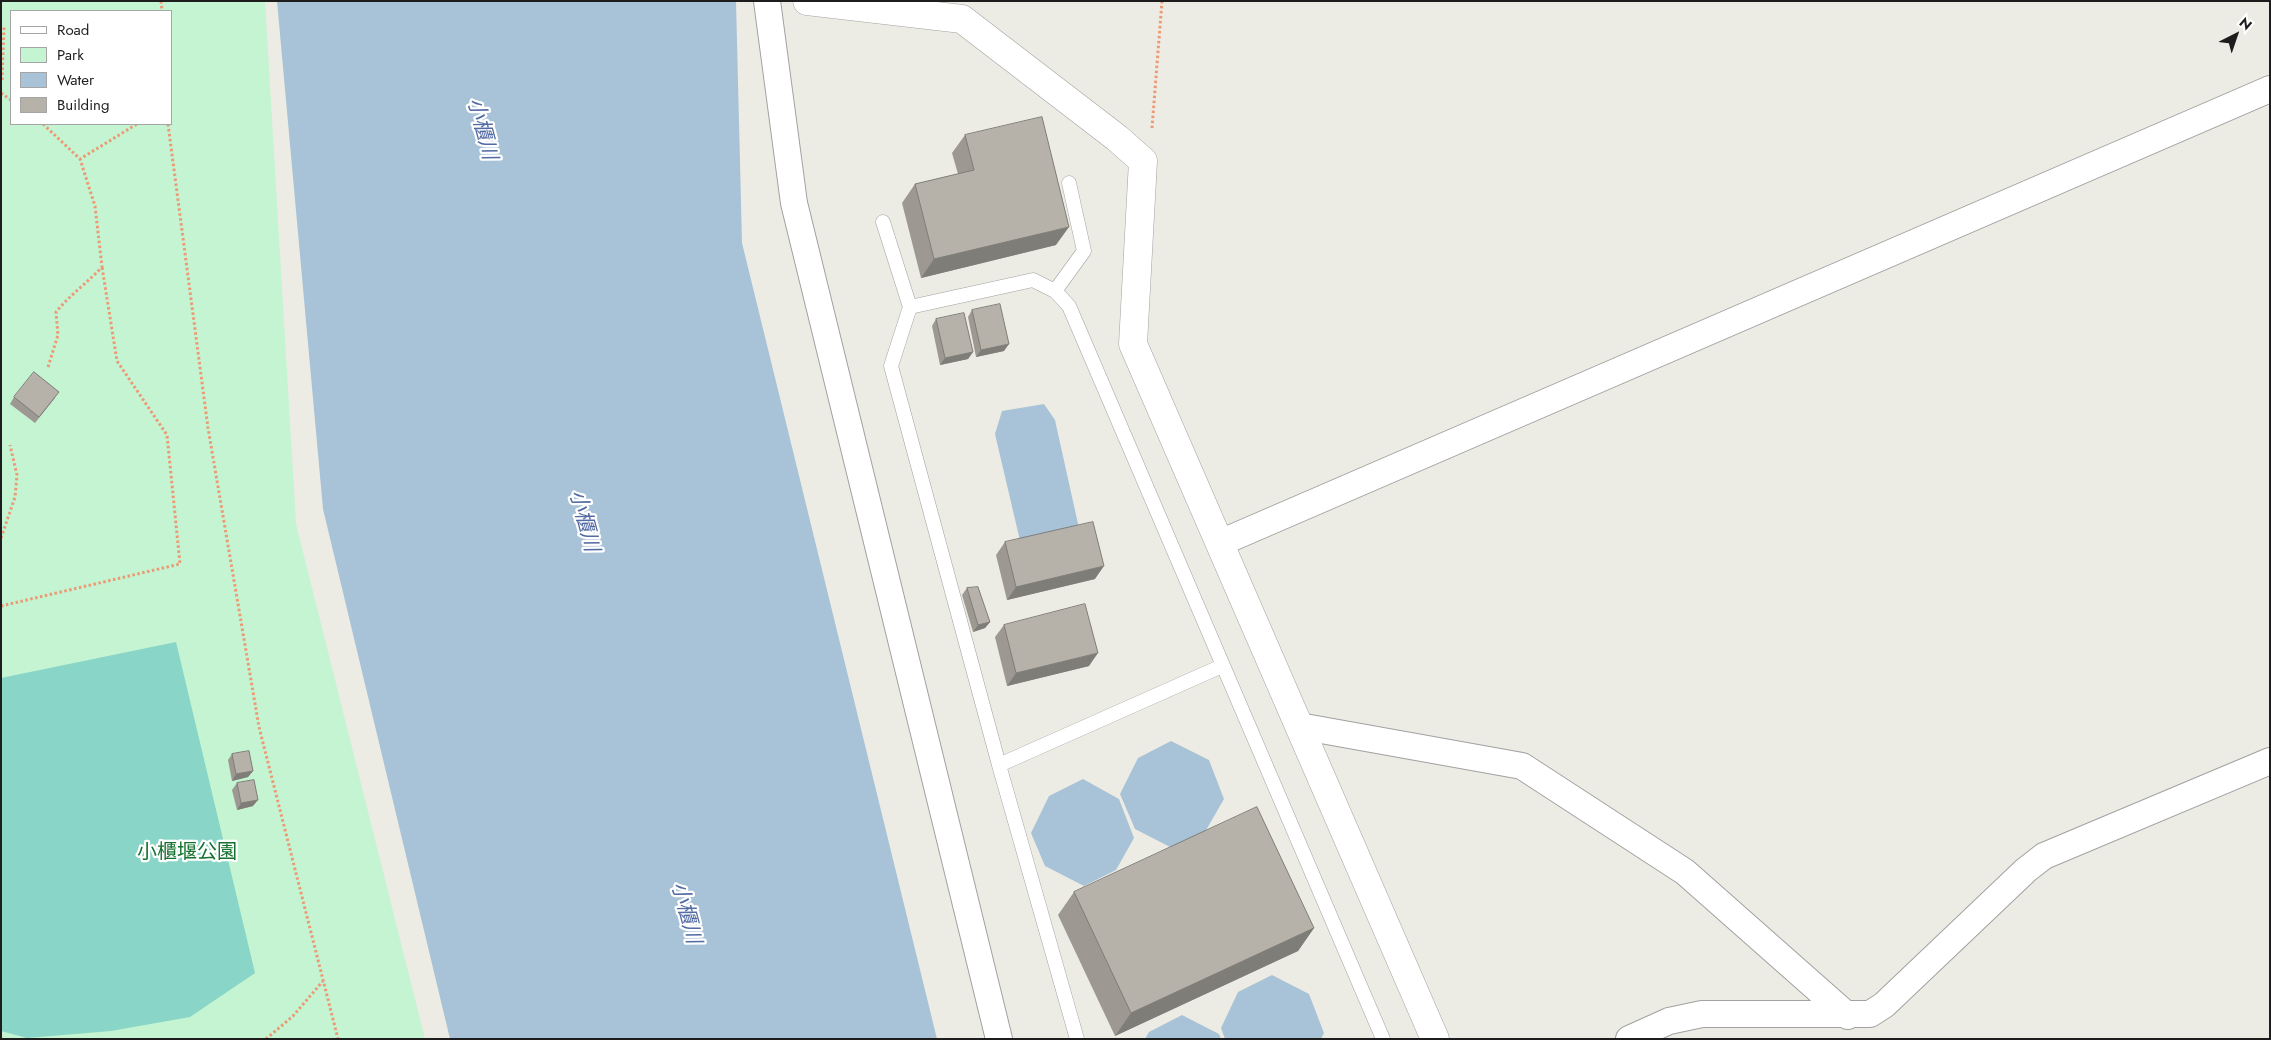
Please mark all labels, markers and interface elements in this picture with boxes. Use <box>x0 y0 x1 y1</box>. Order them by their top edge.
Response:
legend <box>10 10 172 125</box>
north arrow <box>2211 10 2261 60</box>
text: N <box>2235 12 2257 35</box>
text: Road <box>57 19 89 41</box>
text: Park <box>57 44 84 66</box>
text: Water <box>57 69 94 91</box>
text: Building <box>57 94 109 116</box>
water label: 小櫃川 <box>461 95 501 163</box>
water label: 小櫃川 <box>563 487 603 555</box>
park label: 小櫃堰公園 <box>137 841 237 865</box>
water label: 小櫃川 <box>665 879 705 947</box>

